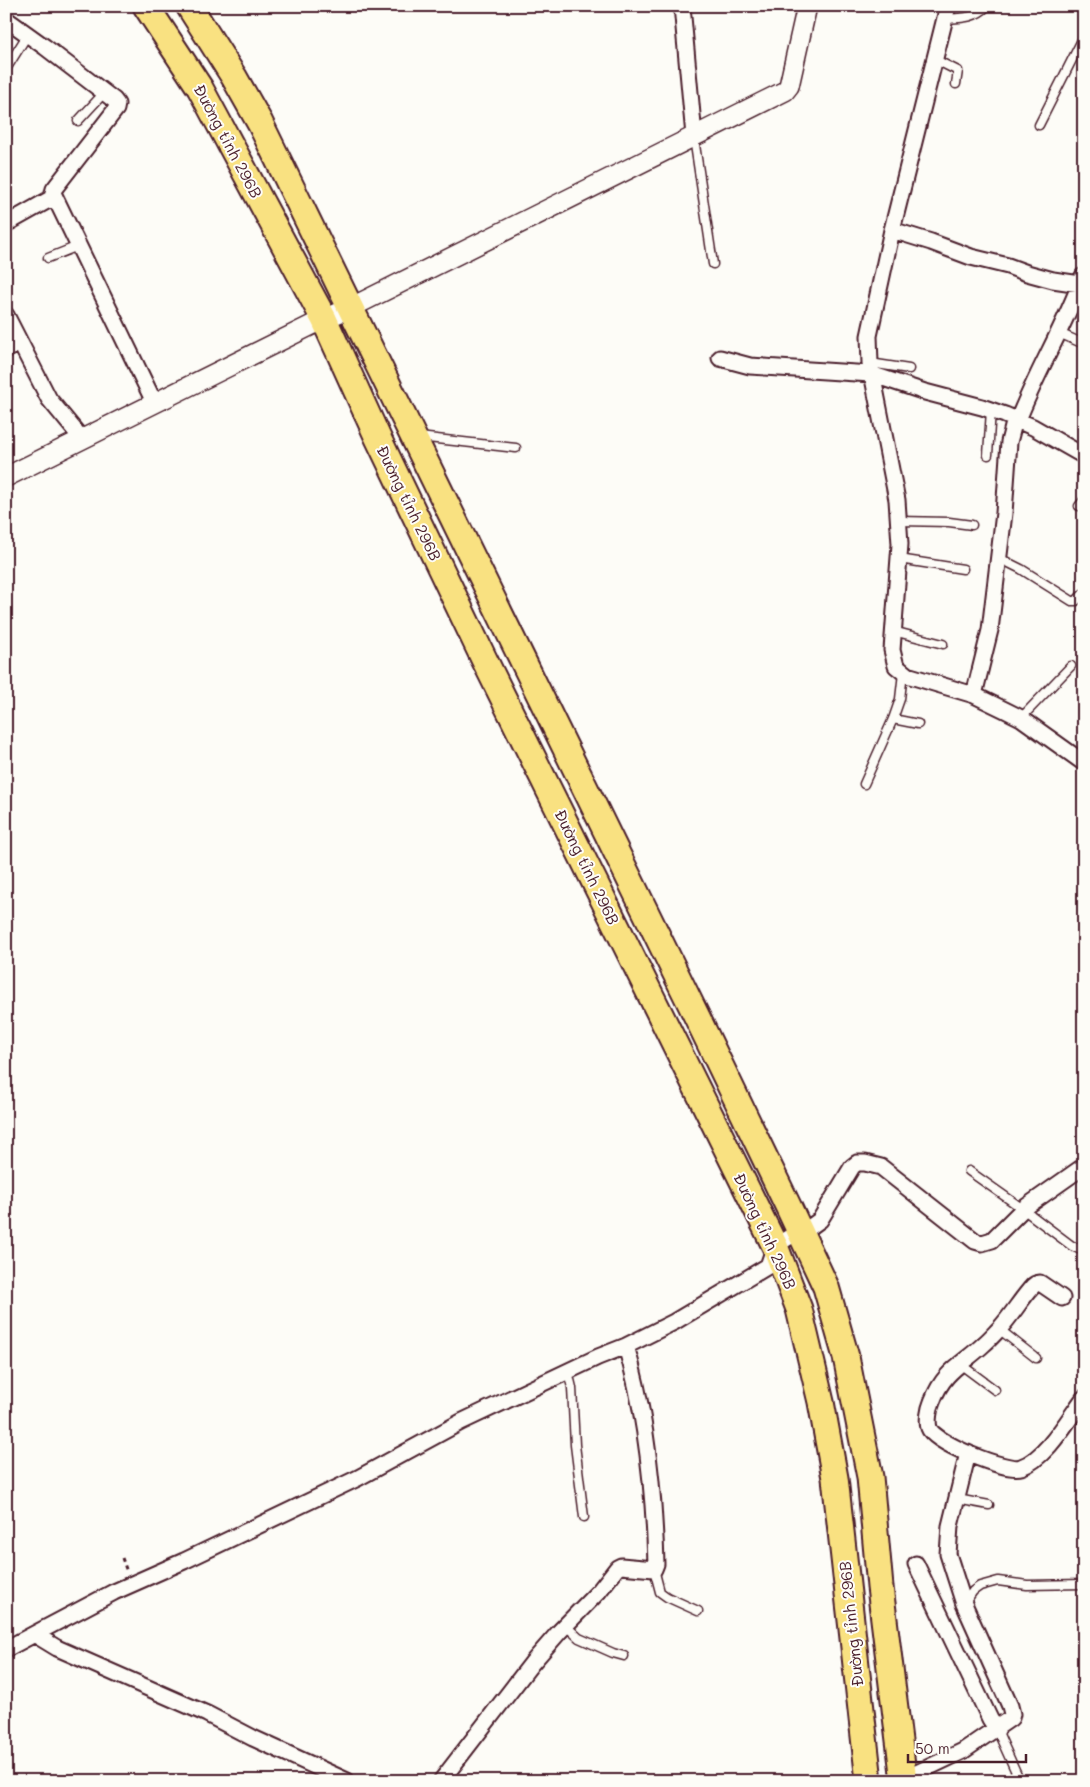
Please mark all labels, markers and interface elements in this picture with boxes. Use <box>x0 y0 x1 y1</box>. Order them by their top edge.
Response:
street label: Đường tỉnh 296B <box>190 80 267 201</box>
street label: Đường tỉnh 296B <box>372 442 447 564</box>
street label: Đường tỉnh 296B <box>550 806 625 928</box>
street label: Đường tỉnh 296B <box>729 1169 802 1292</box>
street label: Đường tỉnh 296B <box>833 1560 868 1688</box>
scale bar <box>908 1732 1025 1764</box>
text: 50 m <box>915 1738 950 1758</box>

